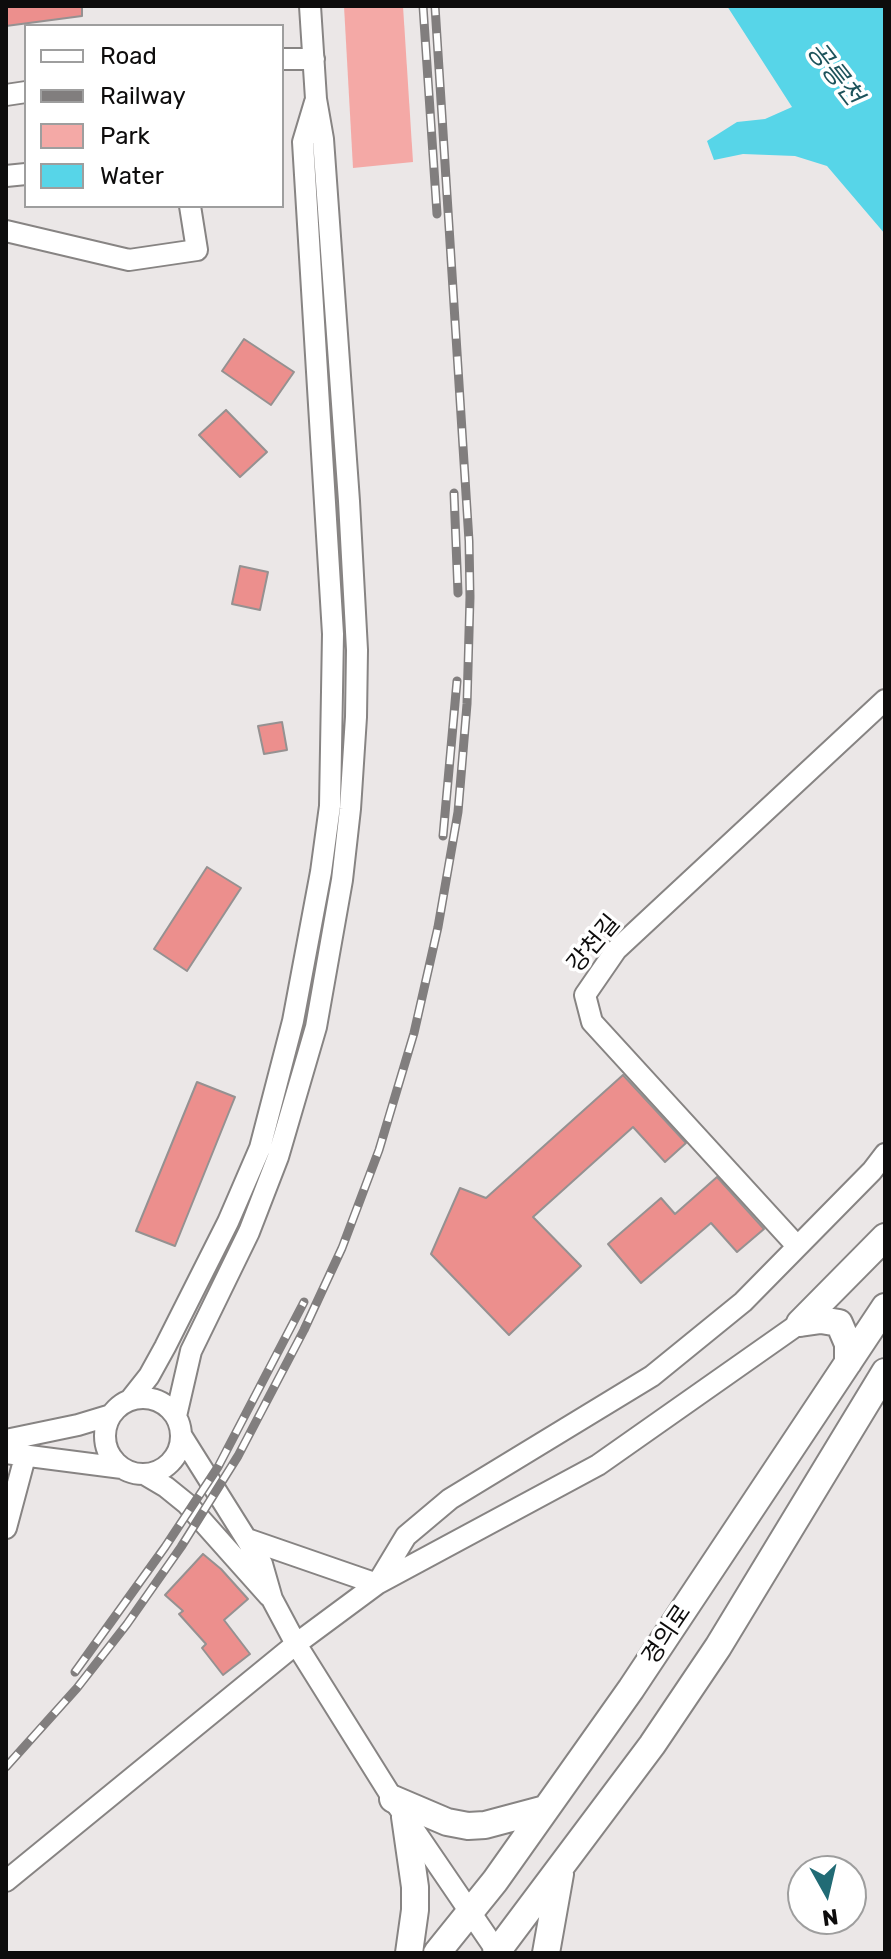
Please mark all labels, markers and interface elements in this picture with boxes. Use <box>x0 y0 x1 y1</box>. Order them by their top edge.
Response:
legend <box>24 24 284 208</box>
water label: 공릉천 <box>800 36 868 112</box>
text: Road <box>100 42 157 70</box>
text: Railway <box>100 82 186 110</box>
text: Park <box>100 122 150 150</box>
text: Water <box>100 162 164 190</box>
street label: 강천길 <box>562 909 626 979</box>
street label: 경의로 <box>637 1599 697 1671</box>
north arrow <box>787 1855 867 1935</box>
text: N <box>820 1903 840 1932</box>

